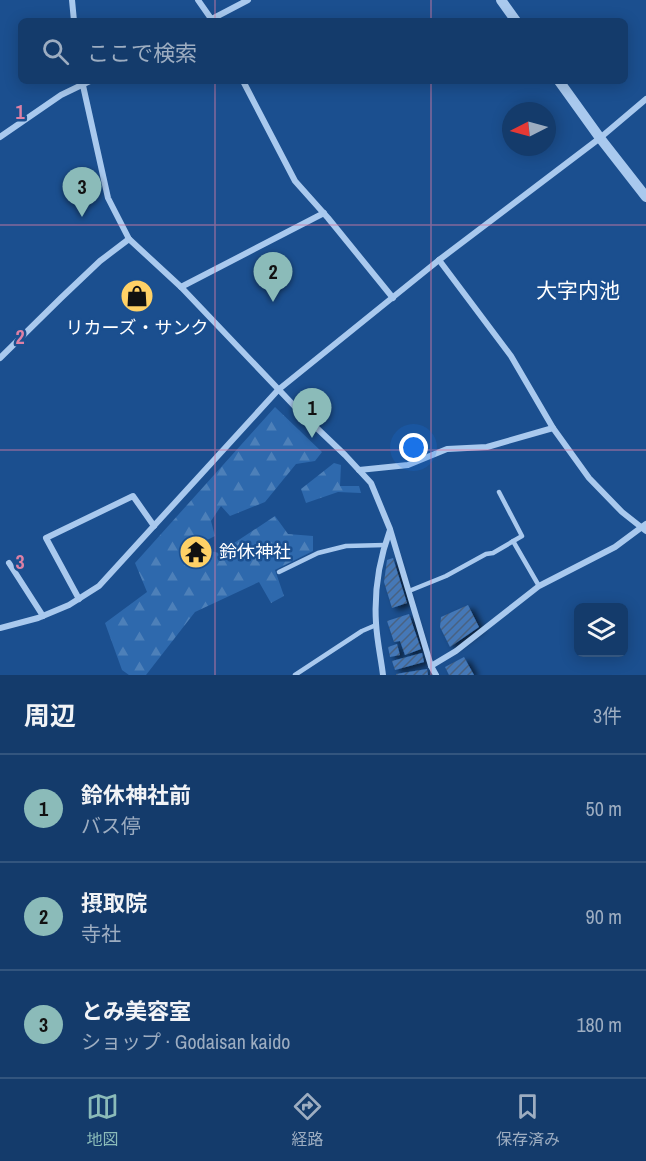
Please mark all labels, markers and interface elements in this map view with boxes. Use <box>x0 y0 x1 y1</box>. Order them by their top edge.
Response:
search box <box>18 18 628 84</box>
icon: search <box>39 35 72 68</box>
text: ここで検索 <box>87 38 197 68</box>
text: 1 <box>15 98 25 125</box>
north arrow <box>502 102 556 156</box>
pin: 3 <box>62 168 101 217</box>
pin: 2 <box>254 252 292 302</box>
district label: 大字内池 <box>536 276 620 305</box>
shop icon: リカーズ・サンク <box>119 278 155 314</box>
place label: リカーズ・サンク <box>65 315 209 340</box>
text: 2 <box>15 323 25 350</box>
pin: 1 <box>292 388 332 438</box>
your location <box>399 433 428 462</box>
temple icon: 鈴休神社 <box>178 534 214 570</box>
place label: 鈴休神社 <box>219 539 291 564</box>
text: 3 <box>15 548 25 575</box>
map controls <box>574 603 628 657</box>
button: layers <box>574 603 628 657</box>
text: 周辺 <box>24 698 76 733</box>
text: 3件 <box>593 702 622 729</box>
text: 鈴休神社前 <box>81 780 191 810</box>
text: 1 <box>39 795 48 822</box>
text: 50 m <box>586 795 622 822</box>
text: バス停 <box>81 812 141 839</box>
text: 摂取院 <box>81 888 147 918</box>
text: 2 <box>39 903 48 930</box>
text: 90 m <box>586 903 622 930</box>
text: 寺社 <box>81 920 121 947</box>
text: とみ美容室 <box>81 996 191 1026</box>
text: 3 <box>39 1011 48 1038</box>
text: 180 m <box>576 1011 622 1038</box>
text: ショップ · Godaisan kaido <box>81 1028 290 1055</box>
tab: 地図 <box>86 1090 119 1150</box>
tab: 経路 <box>291 1090 324 1150</box>
tab: 保存済み <box>496 1090 560 1150</box>

